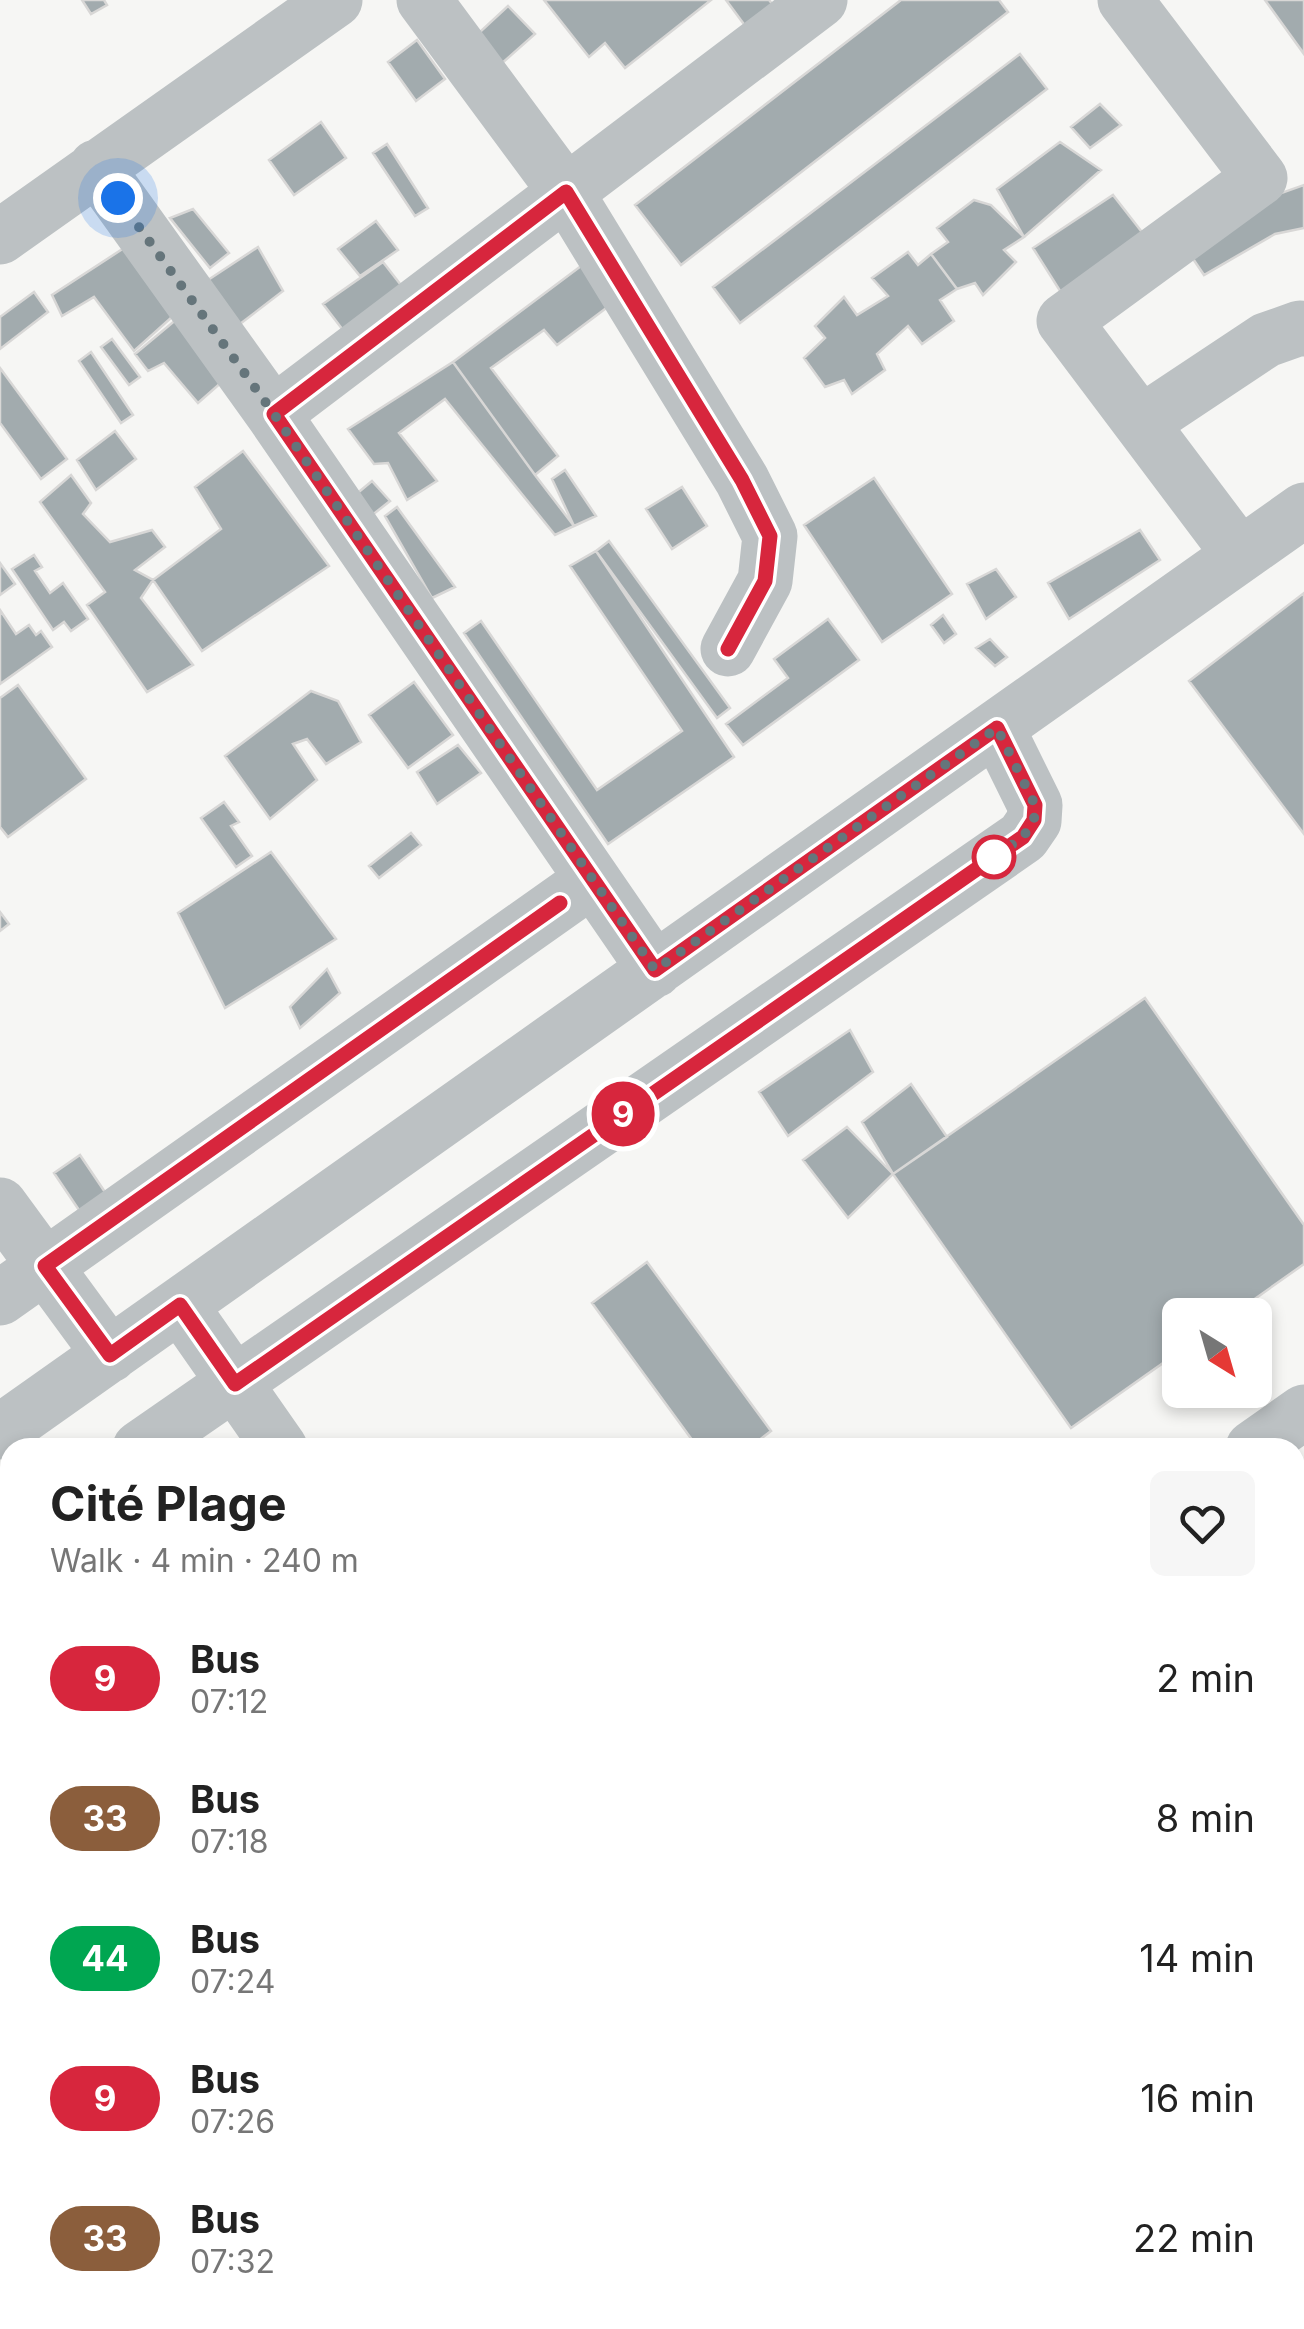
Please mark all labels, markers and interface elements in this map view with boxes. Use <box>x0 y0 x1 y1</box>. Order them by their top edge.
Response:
your location <box>93 173 143 223</box>
unlabelled marker <box>973 836 1015 878</box>
line badge: 9 <box>590 1082 656 1146</box>
text: 9 <box>612 1093 634 1135</box>
north arrow <box>1162 1298 1272 1408</box>
map controls <box>1162 1298 1272 1408</box>
button: heart <box>1150 1471 1255 1576</box>
text: Cité Plage <box>50 1474 286 1533</box>
text: Walk · 4 min · 240 m <box>50 1541 359 1580</box>
text: Bus <box>190 1636 260 1682</box>
text: 2 min <box>1156 1655 1255 1701</box>
text: 9 <box>94 1657 116 1699</box>
text: 07:12 <box>190 1682 268 1721</box>
text: Bus <box>190 1776 260 1822</box>
text: 8 min <box>1156 1795 1255 1841</box>
text: 33 <box>82 1797 128 1839</box>
text: 07:18 <box>190 1822 269 1861</box>
text: Bus <box>190 1916 260 1962</box>
text: 14 min <box>1139 1935 1255 1981</box>
text: 44 <box>81 1937 129 1979</box>
text: 07:24 <box>190 1962 276 2001</box>
text: Bus <box>190 2056 260 2102</box>
text: 16 min <box>1140 2075 1255 2121</box>
text: 9 <box>94 2077 116 2119</box>
text: 07:26 <box>190 2102 275 2141</box>
text: Bus <box>190 2196 260 2242</box>
text: 22 min <box>1133 2215 1255 2261</box>
text: 33 <box>82 2217 128 2259</box>
text: 07:32 <box>190 2242 275 2281</box>

